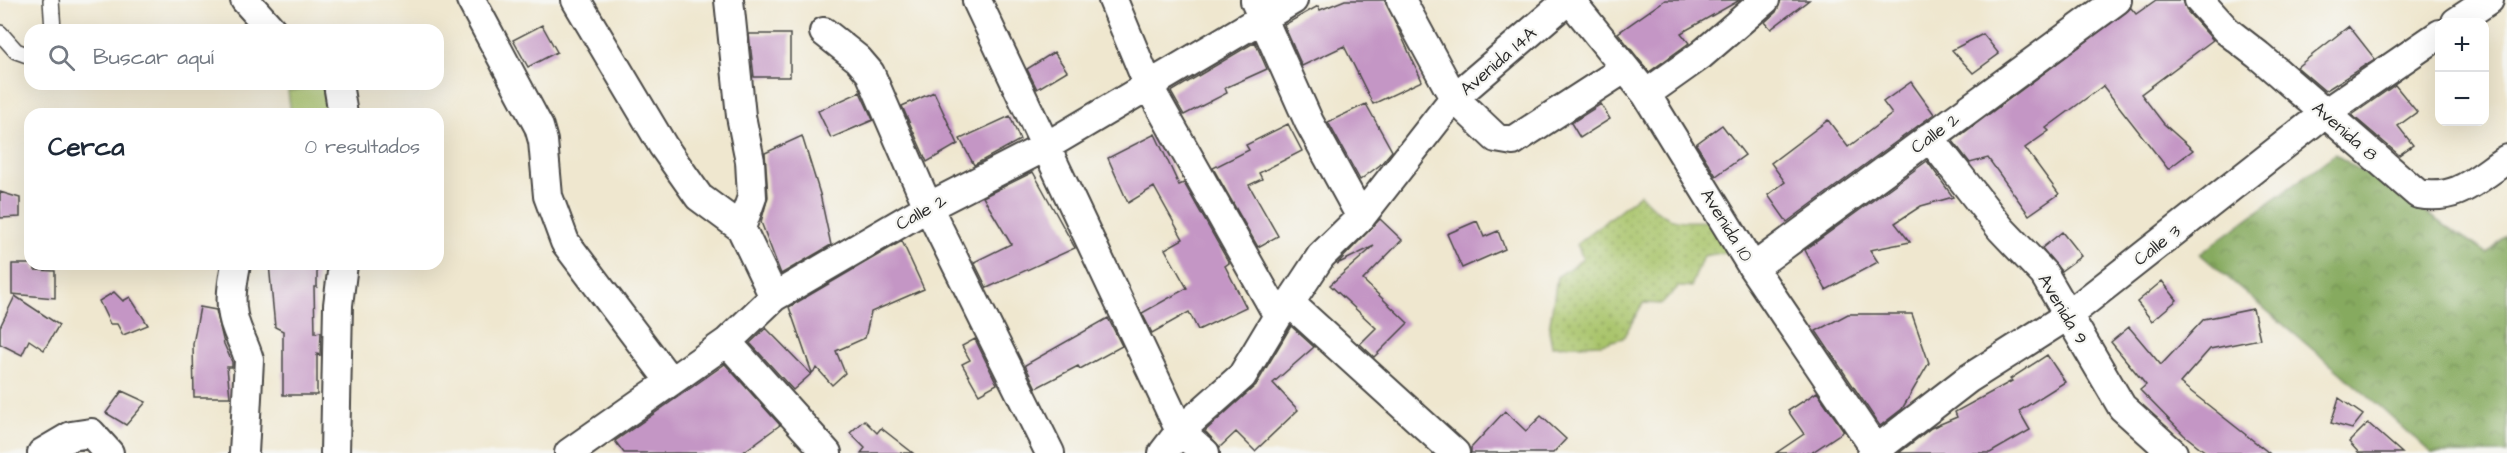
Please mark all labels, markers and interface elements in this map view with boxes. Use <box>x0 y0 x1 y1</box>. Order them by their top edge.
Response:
map controls <box>2435 18 2489 126</box>
button: + <box>2435 18 2489 72</box>
street label: Avenida 14A <box>1455 21 1542 102</box>
search box <box>24 24 444 90</box>
icon: search <box>45 41 78 74</box>
text: Buscar aquí <box>93 42 214 73</box>
button: − <box>2435 72 2489 126</box>
street label: Avenida 8 <box>2306 96 2383 167</box>
street label: Calle 2 <box>1906 107 1965 160</box>
text: Cerca <box>48 129 125 165</box>
text: 0 resultados <box>304 133 420 161</box>
street label: Avenida 10 <box>1694 184 1759 266</box>
street label: Calle 2 <box>891 188 952 237</box>
street label: Calle 3 <box>2128 219 2186 272</box>
street label: Avenida 9 <box>2032 269 2093 349</box>

